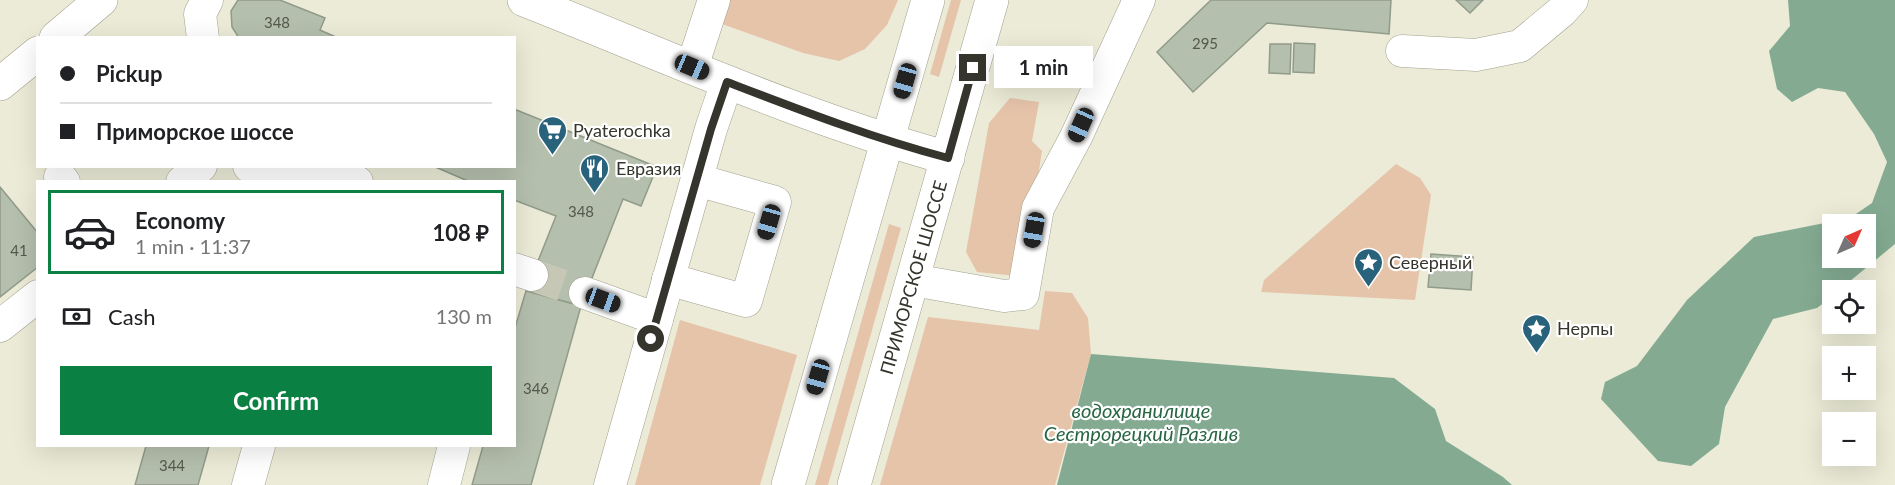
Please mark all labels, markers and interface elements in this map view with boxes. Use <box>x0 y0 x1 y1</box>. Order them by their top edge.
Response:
house number: 348 <box>264 13 290 31</box>
house number: 295 <box>1192 34 1218 52</box>
callout: 1 min <box>994 47 1093 89</box>
car <box>672 52 712 82</box>
route end <box>959 54 986 81</box>
text: 1 min <box>1019 55 1068 79</box>
text: Pickup <box>96 60 162 87</box>
car <box>891 61 919 101</box>
car <box>1065 105 1097 145</box>
supermarket icon: Pyaterochka <box>536 114 568 156</box>
text: Приморское шоссе <box>96 118 294 145</box>
place label: Pyaterochka <box>573 119 671 141</box>
restaurant icon: Евразия <box>579 152 611 194</box>
place label: Евразия <box>616 157 681 179</box>
street label: ПРИМОРСКОЕ ШОССЕ <box>875 178 951 377</box>
house number: 348 <box>568 202 594 220</box>
car <box>755 202 783 242</box>
icon: car <box>63 205 117 259</box>
text: Economy <box>135 207 225 234</box>
car <box>1022 211 1046 249</box>
north arrow <box>1822 214 1876 268</box>
map controls <box>1822 214 1876 466</box>
text: 108 ₽ <box>433 219 489 246</box>
text: 1 min · 11:37 <box>135 234 251 258</box>
house number: 41 <box>10 241 28 259</box>
place icon: Северный <box>1352 246 1384 288</box>
place label: Северный <box>1389 251 1472 273</box>
button: locate <box>1822 280 1876 334</box>
car <box>583 285 623 315</box>
icon: cash <box>60 300 93 333</box>
text: Cash <box>108 303 155 330</box>
text: 130 m <box>436 304 492 328</box>
place icon: Нерпы <box>1520 312 1552 354</box>
place label: Нерпы <box>1557 317 1613 339</box>
route start <box>637 325 664 352</box>
button: + <box>1822 346 1876 400</box>
car <box>804 357 832 397</box>
button: Confirm <box>60 366 492 435</box>
house number: 346 <box>523 379 549 397</box>
water label: водохранилище Сестрорецкий Разлив <box>1044 398 1238 445</box>
button: − <box>1822 412 1876 466</box>
house number: 344 <box>159 456 185 474</box>

